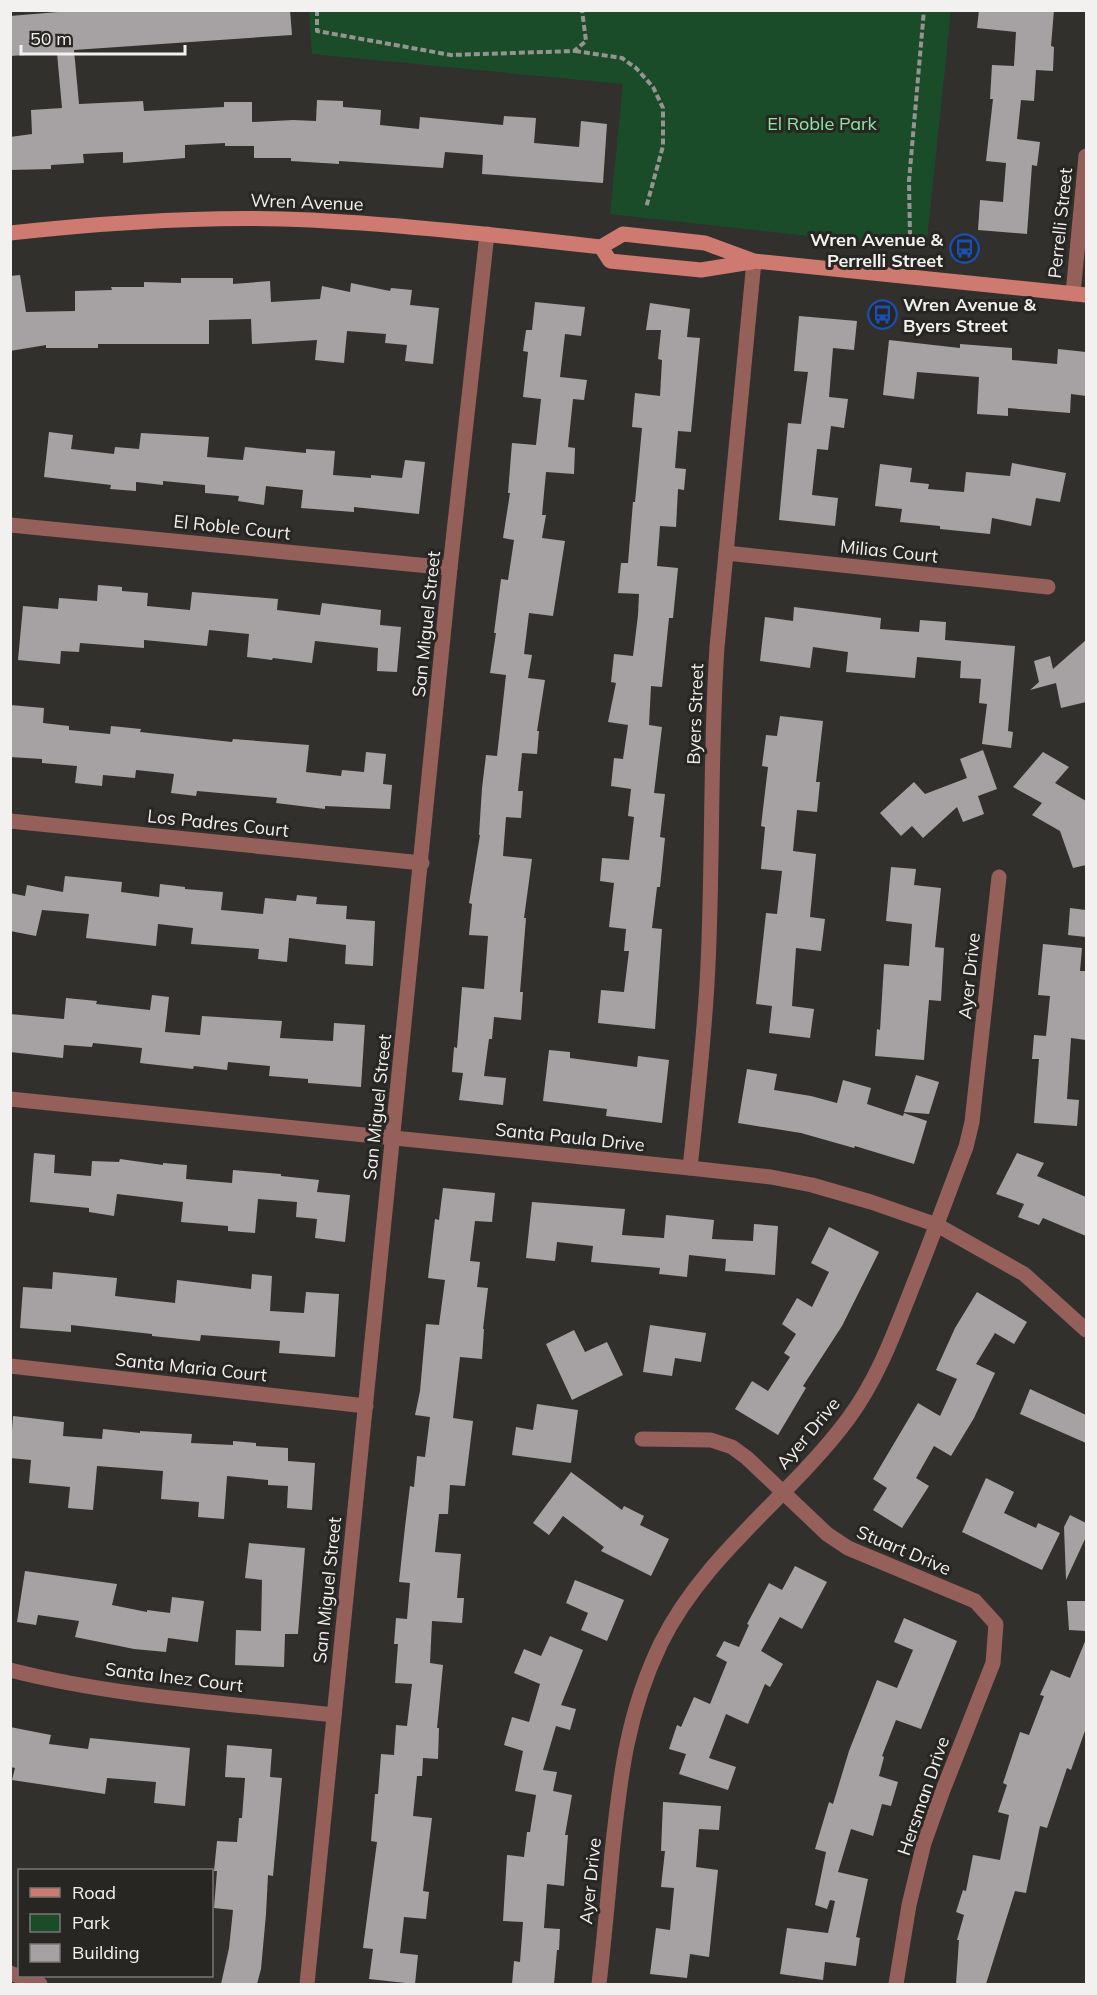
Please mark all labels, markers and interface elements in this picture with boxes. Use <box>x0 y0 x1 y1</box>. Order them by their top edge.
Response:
scale bar <box>21 18 184 56</box>
text: 50 m <box>30 27 72 50</box>
park label: El Roble Park <box>767 112 878 135</box>
street label: Perrelli Street <box>1043 167 1077 279</box>
street label: Wren Avenue <box>250 189 364 215</box>
place label: Wren Avenue & Perrelli Street <box>810 228 944 272</box>
bus stop icon: Wren Avenue & Perrelli Street <box>948 233 980 265</box>
place label: Wren Avenue & Byers Street <box>903 293 1037 337</box>
bus stop icon: Wren Avenue & Byers Street <box>866 298 898 330</box>
street label: El Roble Court <box>172 509 292 545</box>
street label: Milias Court <box>839 534 939 568</box>
street label: San Miguel Street <box>407 550 445 698</box>
street label: Byers Street <box>682 663 708 765</box>
street label: Los Padres Court <box>146 804 290 842</box>
street label: Ayer Drive <box>953 932 985 1020</box>
street label: San Miguel Street <box>358 1033 396 1181</box>
street label: Santa Paula Drive <box>494 1118 646 1156</box>
street label: Santa Maria Court <box>114 1348 268 1386</box>
street label: Ayer Drive <box>771 1392 845 1474</box>
street label: San Miguel Street <box>308 1516 346 1664</box>
street label: Stuart Drive <box>853 1520 955 1580</box>
street label: Santa Inez Court <box>104 1657 244 1697</box>
street label: Hersman Drive <box>892 1733 954 1859</box>
street label: Ayer Drive <box>574 1837 606 1925</box>
legend <box>18 1869 213 1977</box>
text: Road <box>72 1881 116 1904</box>
text: Park <box>72 1911 111 1934</box>
text: Building <box>72 1941 140 1964</box>

